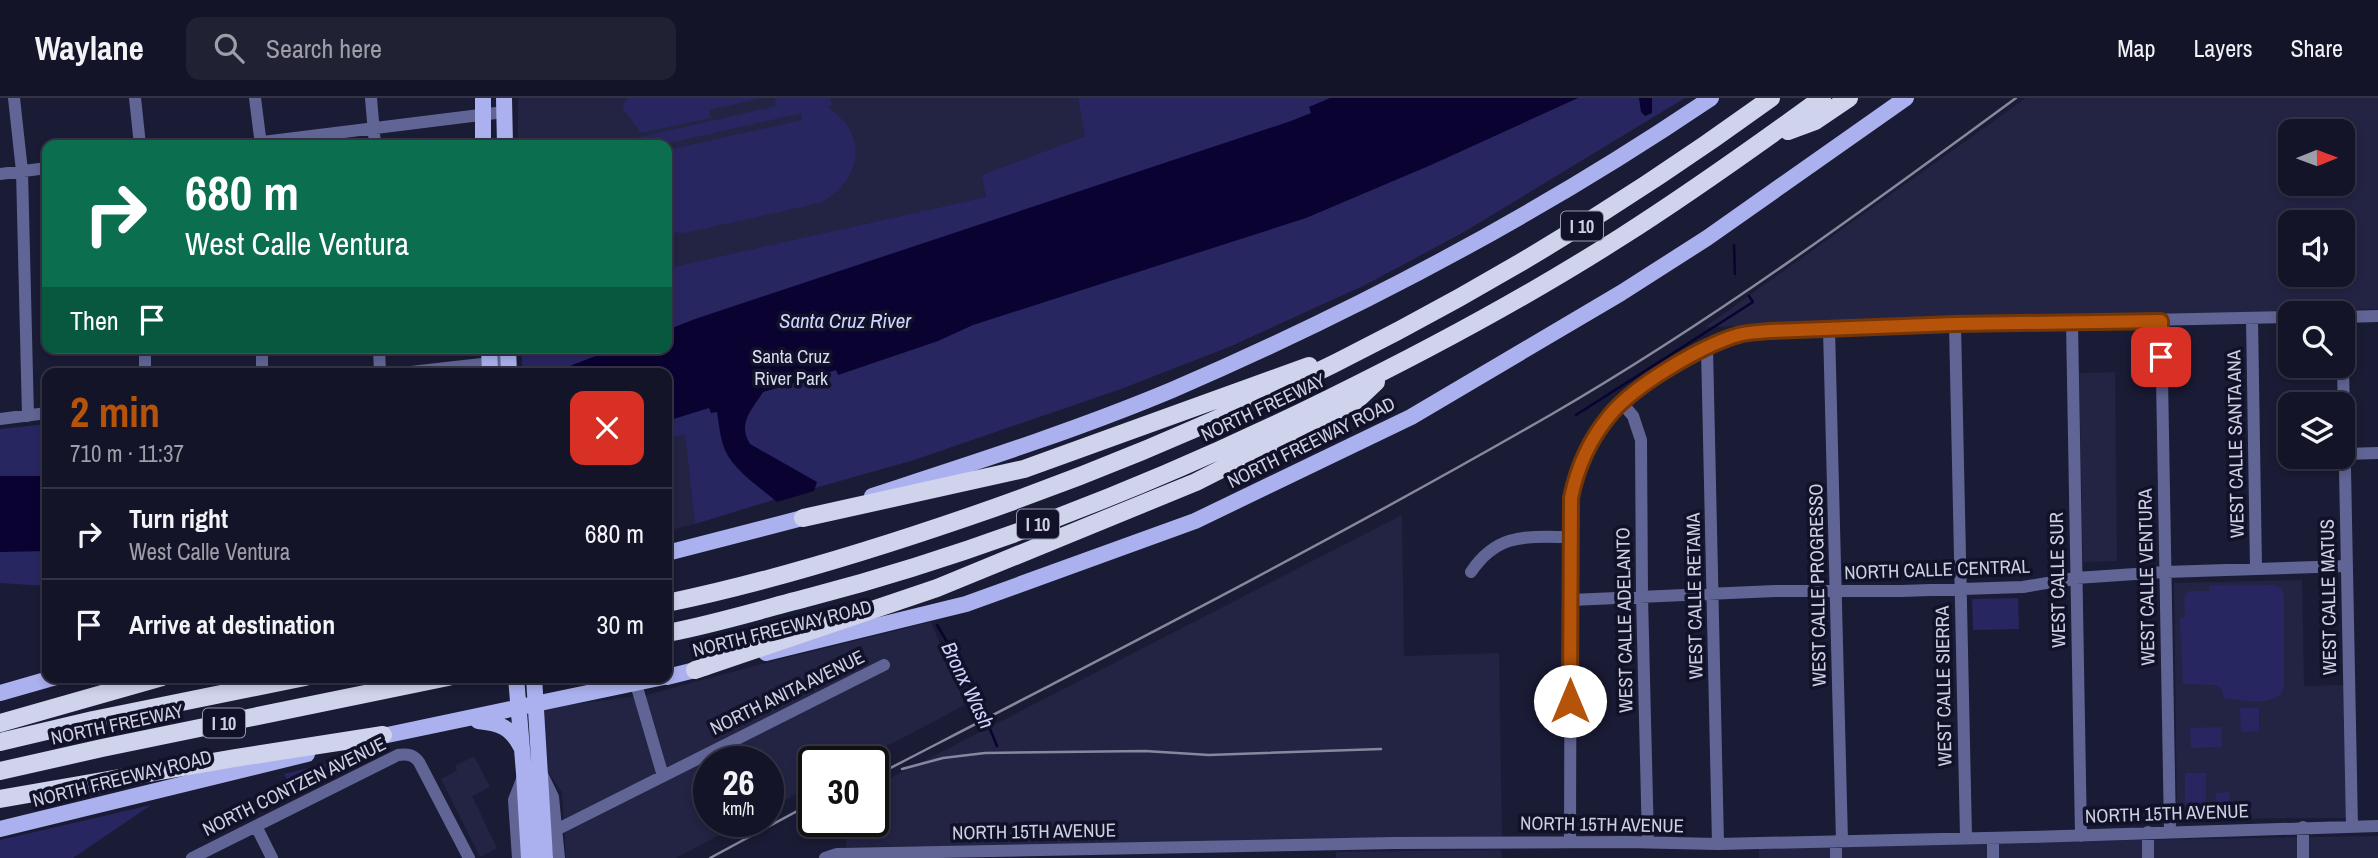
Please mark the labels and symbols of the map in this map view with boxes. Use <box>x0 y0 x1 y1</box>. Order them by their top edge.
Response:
north arrow <box>2278 119 2356 196</box>
road number: I 10 <box>1561 211 1603 240</box>
water label: Santa Cruz River <box>779 306 912 335</box>
pin <box>2131 327 2191 387</box>
park label: Santa Cruz River Park <box>752 343 830 391</box>
street label: WEST CALLE SANTA ANA <box>2220 349 2250 538</box>
street label: NORTH FREEWAY <box>1196 366 1330 447</box>
street label: NORTH FREEWAY ROAD <box>1223 390 1399 494</box>
street label: WEST CALLE PROGRESSO <box>1802 483 1832 687</box>
street label: WEST CALLE VENTURA <box>2131 488 2161 666</box>
road number: I 10 <box>1017 510 1059 538</box>
street label: WEST CALLE RETAMA <box>1680 512 1708 679</box>
street label: WEST CALLE SUR <box>2043 512 2071 648</box>
street label: WEST CALLE MATUS <box>2314 519 2342 675</box>
street label: WEST CALLE ADELANTO <box>1609 527 1639 713</box>
street label: NORTH CALLE CENTRAL <box>1844 553 2031 585</box>
street label: NORTH FREEWAY ROAD <box>690 593 874 663</box>
street label: WEST CALLE SIERRA <box>1929 605 1957 767</box>
water label: Bronx Wash <box>934 637 1002 733</box>
street label: NORTH ANITA AVENUE <box>705 643 869 741</box>
position arrow <box>1533 664 1607 738</box>
street label: NORTH FREEWAY <box>48 697 186 751</box>
road number: I 10 <box>203 708 245 738</box>
street label: NORTH CONTZEN AVENUE <box>198 730 390 842</box>
street label: NORTH FREEWAY ROAD <box>30 743 214 813</box>
speed limit sign: 30 <box>798 746 889 837</box>
street label: NORTH 15TH AVENUE <box>2085 797 2249 829</box>
street label: NORTH 15TH AVENUE <box>1520 810 1684 838</box>
street label: NORTH 15TH AVENUE <box>952 817 1116 845</box>

